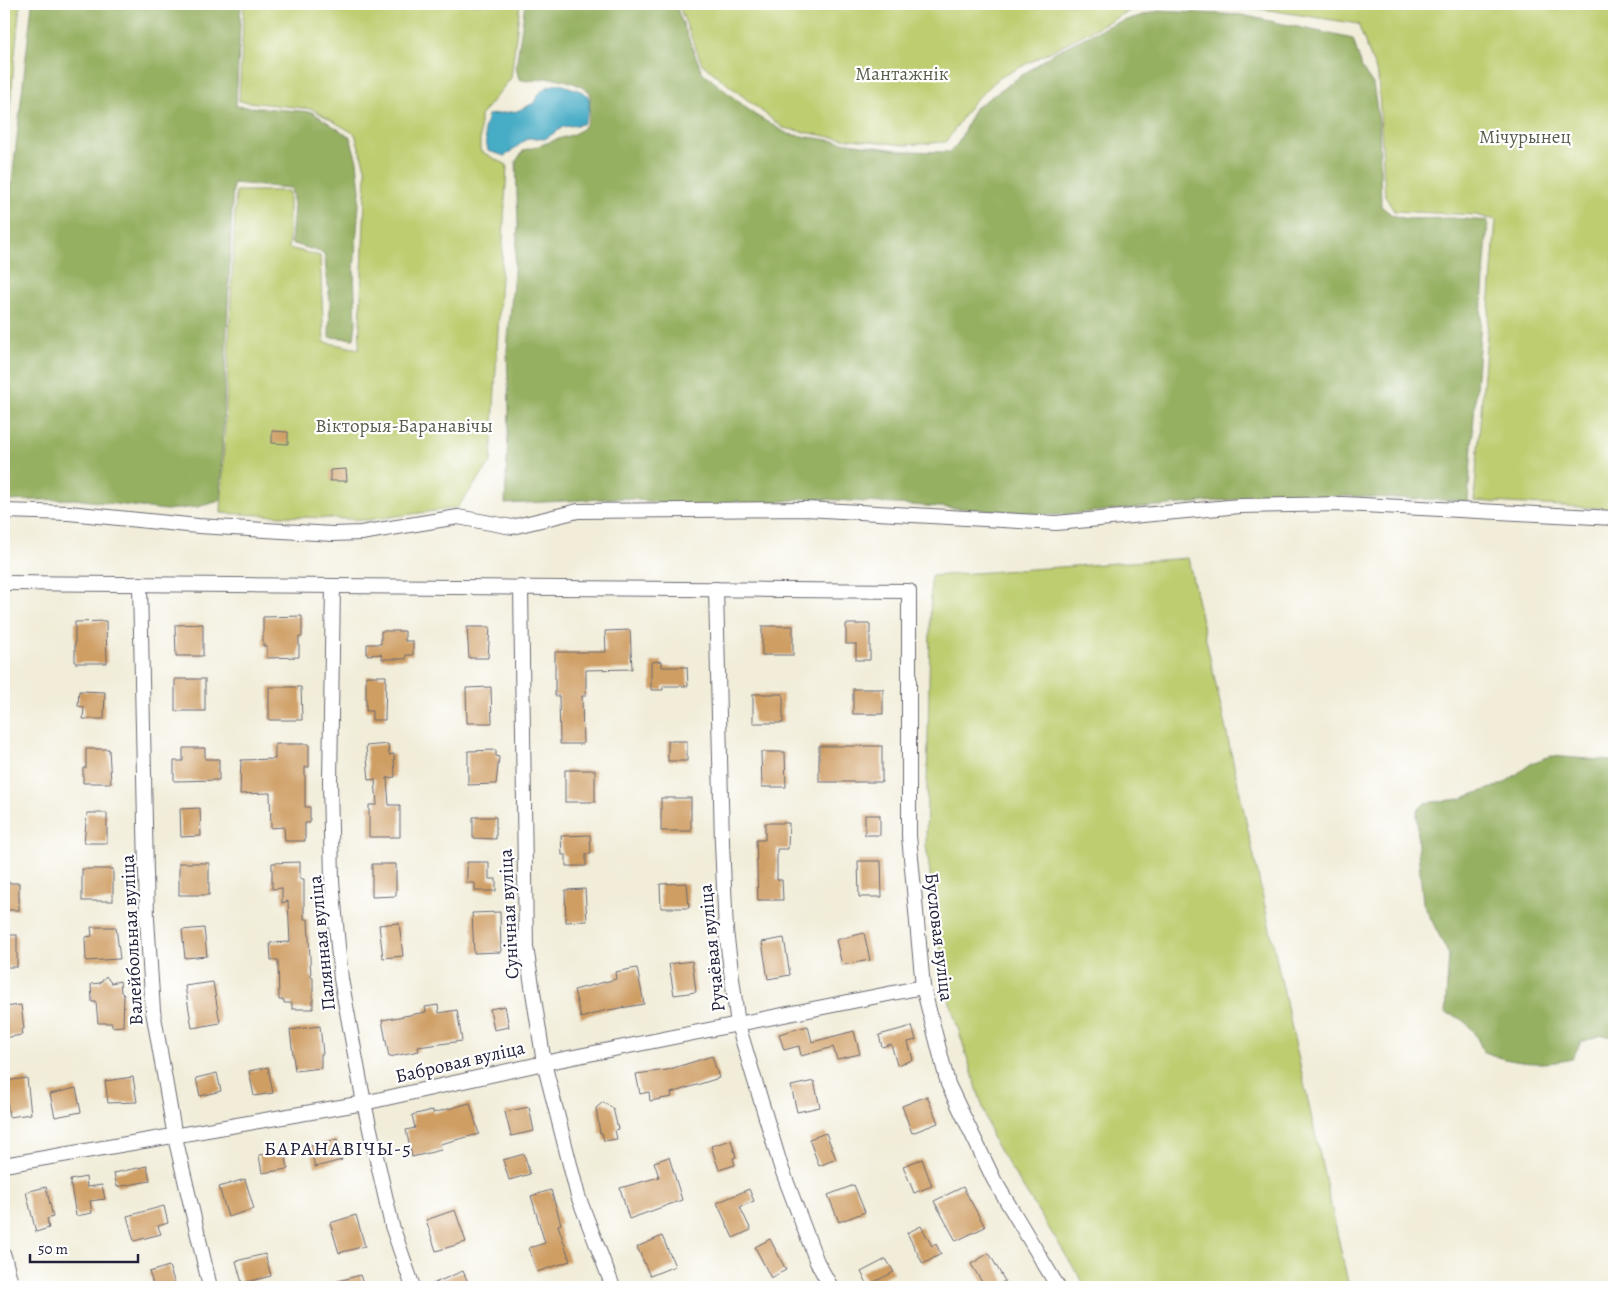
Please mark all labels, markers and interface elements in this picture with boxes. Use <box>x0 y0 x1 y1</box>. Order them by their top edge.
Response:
park label: Мантажнік <box>855 61 949 87</box>
park label: Мічурынец <box>1479 124 1571 150</box>
park label: Вікторыя-Баранавічы <box>315 413 493 439</box>
street label: Сунічная вуліца <box>493 848 525 980</box>
street label: Валейбольная вуліца <box>115 854 149 1026</box>
street label: Бусловая вуліца <box>918 871 960 1003</box>
street label: Палянная вуліца <box>302 874 342 1012</box>
street label: Ручаёвая вуліца <box>692 883 732 1013</box>
street label: Бабровая вуліца <box>393 1034 528 1090</box>
district label: БАРАНАВІЧЫ-5 <box>264 1135 412 1162</box>
scale bar <box>30 1231 138 1263</box>
text: 50 m <box>38 1239 68 1259</box>

